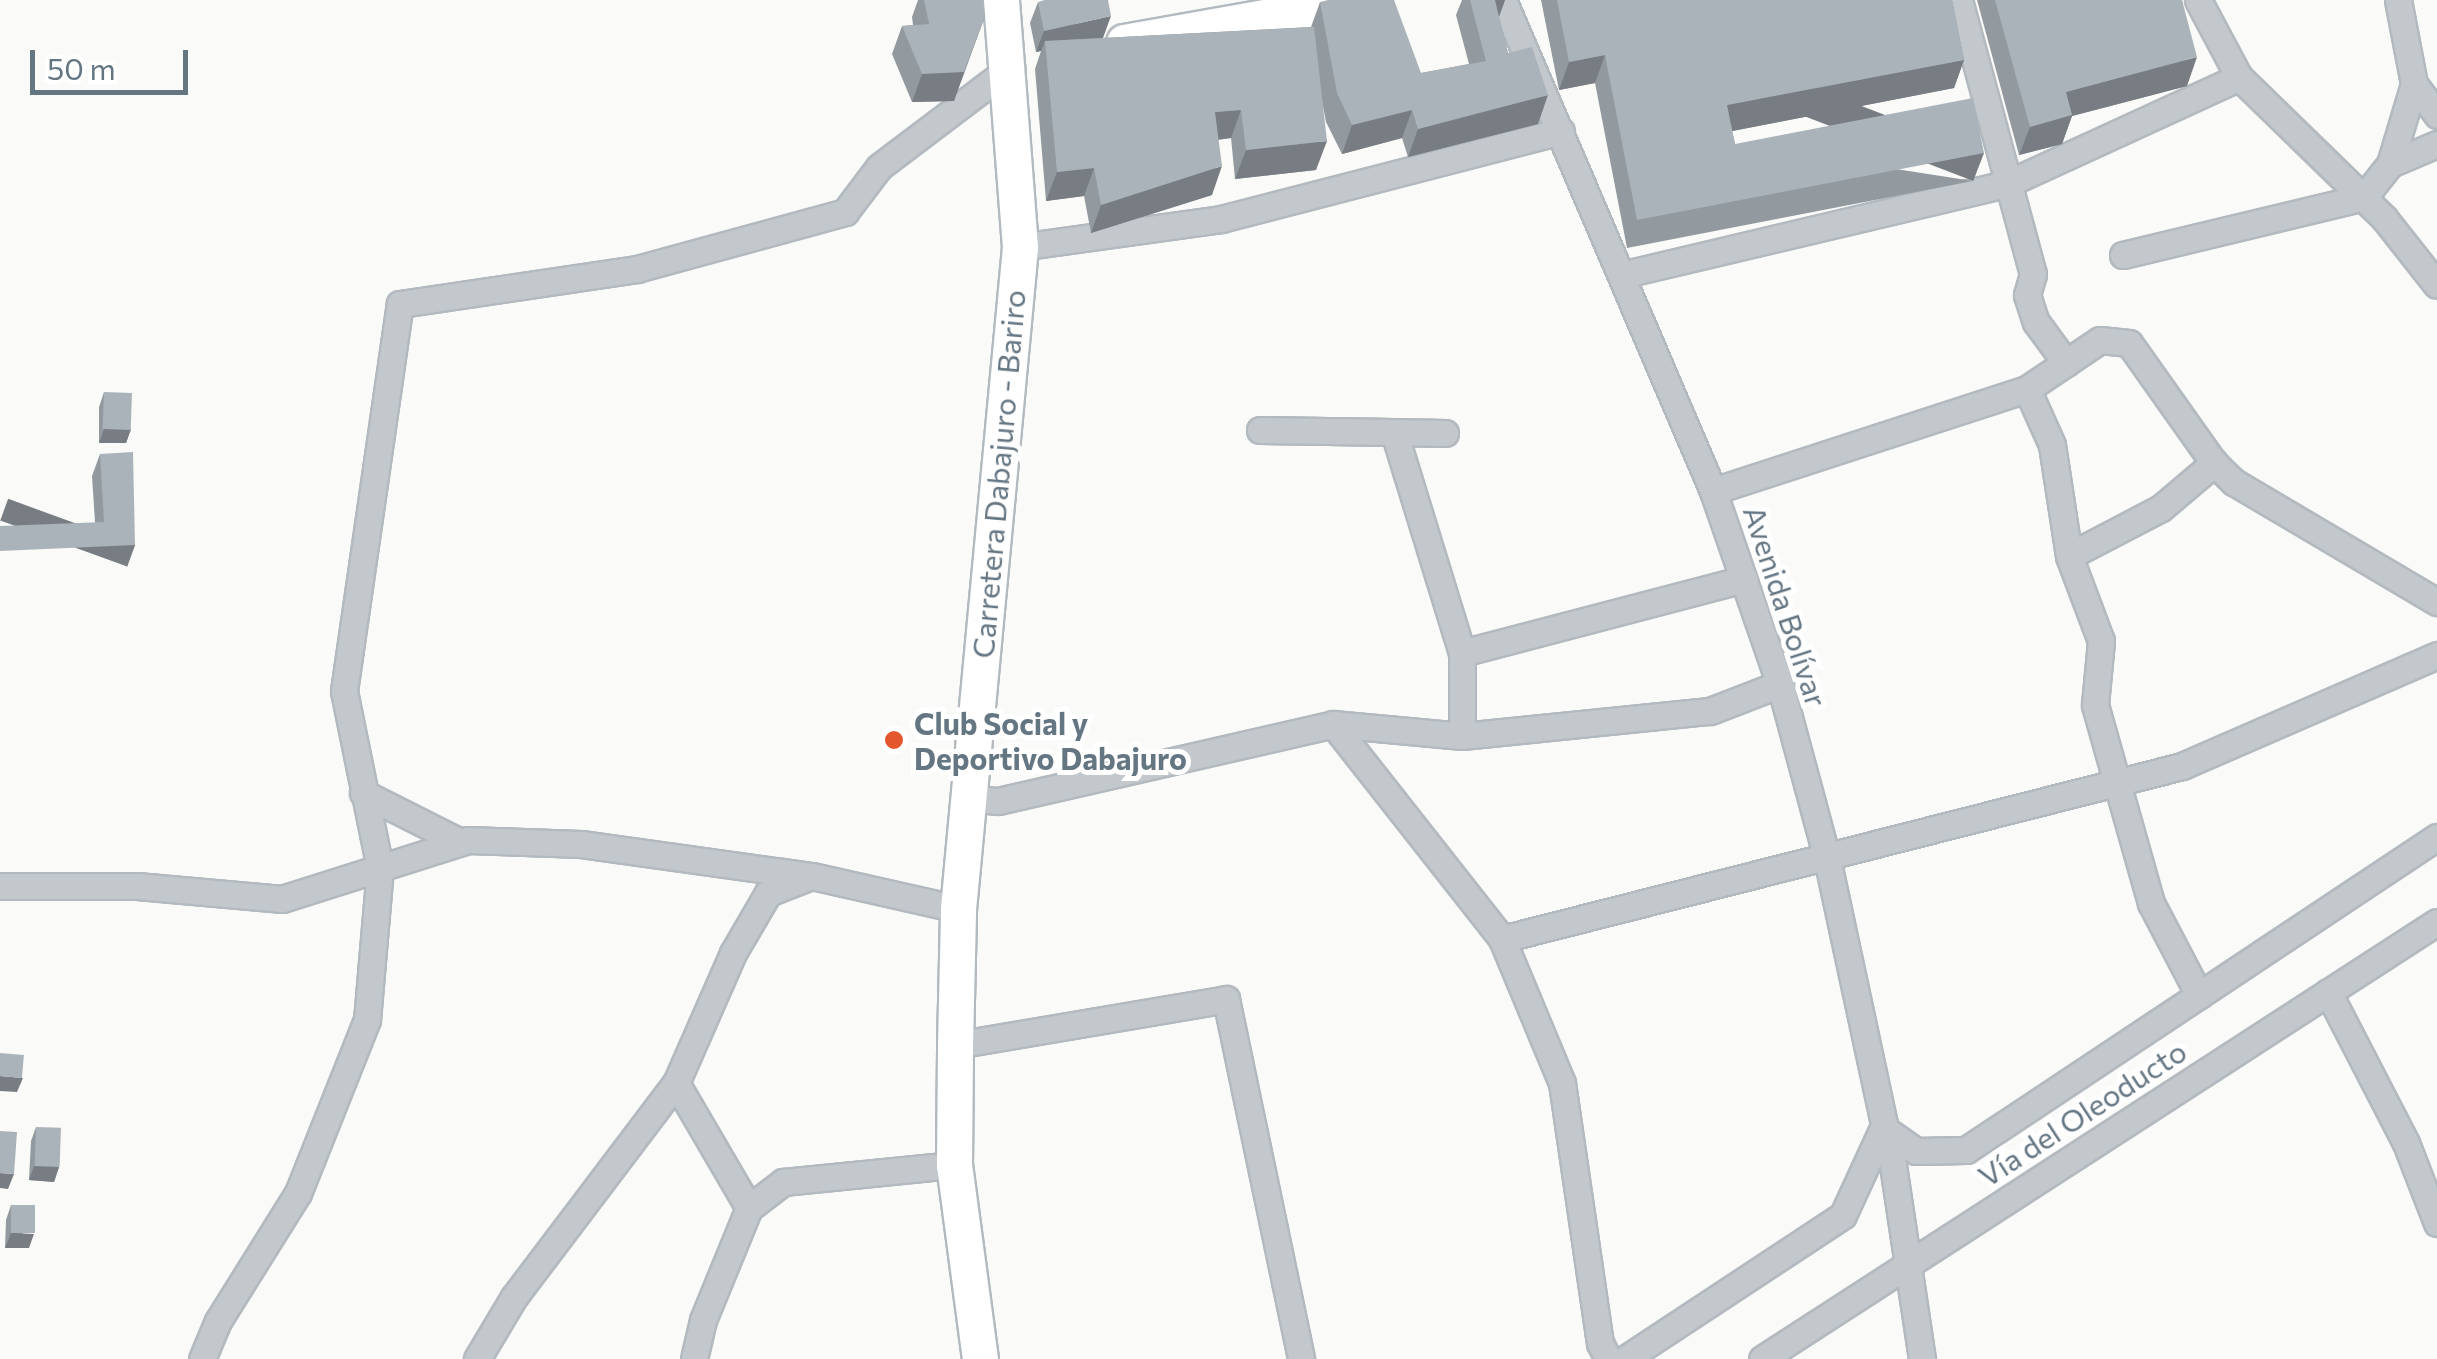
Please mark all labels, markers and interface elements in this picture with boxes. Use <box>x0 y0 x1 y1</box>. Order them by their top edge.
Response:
scale bar <box>35 30 192 92</box>
text: 50 m <box>47 49 116 86</box>
street label: Carretera Dabajuro - Bariro <box>964 288 1032 660</box>
street label: Avenida Bolívar <box>1737 501 1835 711</box>
place label: Club Social y Deportivo Dabajuro <box>914 705 1187 776</box>
marker: Club Social y Deportivo Dabajuro <box>883 729 905 751</box>
street label: Vía del Oleoducto <box>1971 1032 2193 1194</box>

